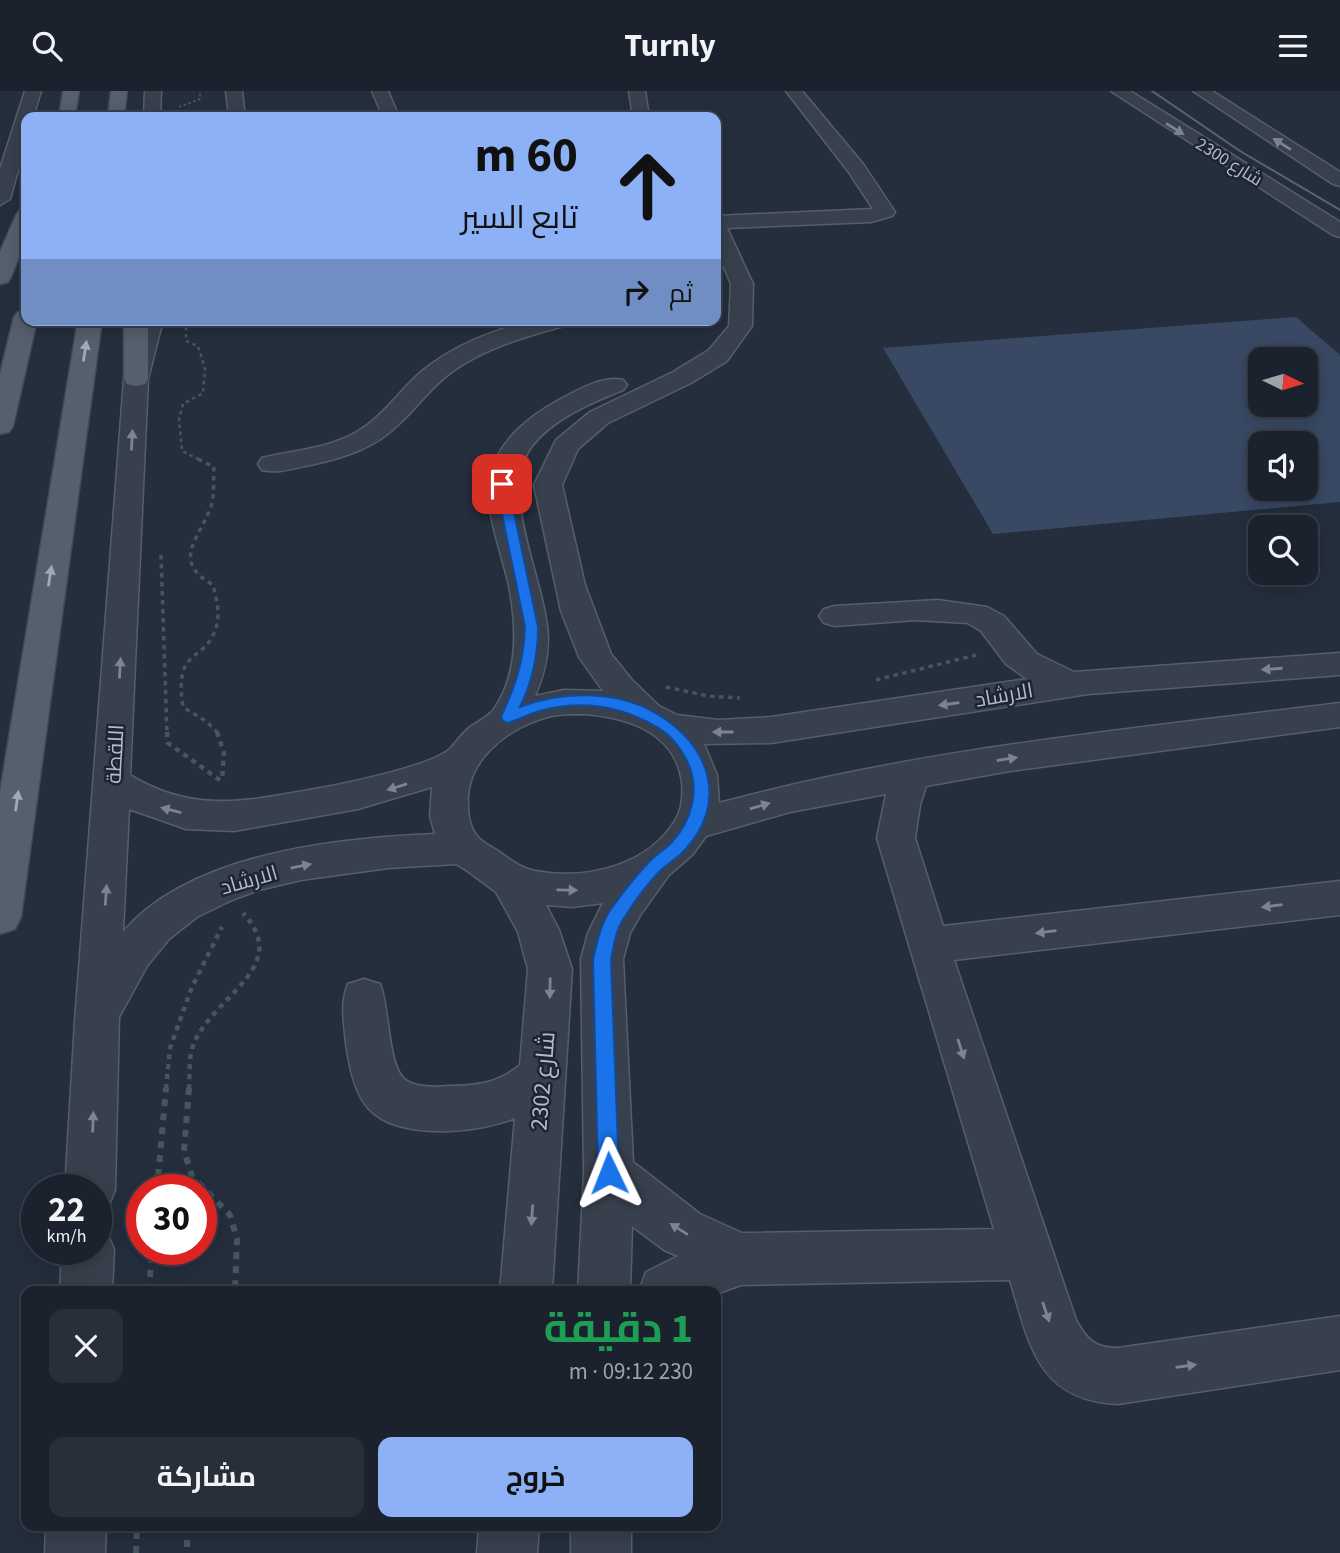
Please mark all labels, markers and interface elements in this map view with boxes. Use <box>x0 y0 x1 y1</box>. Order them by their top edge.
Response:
text: Turnly <box>624 23 716 69</box>
icon: search <box>28 27 66 65</box>
icon: menu <box>1274 27 1312 65</box>
text: 60 m <box>474 121 578 191</box>
one-way arrow <box>1166 122 1185 135</box>
street label: شارع 2300 <box>1191 132 1267 192</box>
one-way arrow <box>1273 137 1292 150</box>
icon: ahead <box>602 140 693 231</box>
text: تابع السير <box>461 195 578 241</box>
icon: right <box>617 273 655 311</box>
text: ثم <box>669 275 693 312</box>
one-way arrow <box>80 340 91 362</box>
north arrow <box>1248 347 1318 417</box>
map controls <box>1248 347 1318 585</box>
one-way arrow <box>127 429 138 451</box>
button: sound <box>1248 431 1318 501</box>
pin <box>472 454 532 514</box>
icon: arrive <box>483 465 521 503</box>
button: search <box>1248 515 1318 585</box>
one-way arrow <box>45 565 56 587</box>
one-way arrow <box>115 656 126 678</box>
one-way arrow <box>1261 664 1283 675</box>
street label: الارشاد <box>973 675 1035 715</box>
one-way arrow <box>938 699 960 710</box>
street label: اللقطة <box>98 724 132 784</box>
one-way arrow <box>712 726 734 738</box>
one-way arrow <box>996 753 1018 764</box>
one-way arrow <box>386 782 407 792</box>
one-way arrow <box>11 790 22 812</box>
one-way arrow <box>749 800 771 811</box>
one-way arrow <box>160 804 182 815</box>
street label: الارشاد <box>217 858 281 902</box>
one-way arrow <box>291 860 313 871</box>
one-way arrow <box>101 883 112 905</box>
one-way arrow <box>557 884 579 896</box>
one-way arrow <box>1261 900 1283 911</box>
one-way arrow <box>1035 926 1057 937</box>
one-way arrow <box>544 977 556 999</box>
street label: شارع 2302 <box>521 1030 565 1132</box>
one-way arrow <box>957 1039 967 1060</box>
one-way arrow <box>87 1111 98 1133</box>
position arrow <box>572 1136 646 1210</box>
speed limit sign: 30 <box>126 1174 217 1265</box>
text: 22 <box>48 1185 85 1235</box>
one-way arrow <box>526 1204 537 1226</box>
one-way arrow <box>670 1223 689 1236</box>
text: km/h <box>47 1224 86 1249</box>
text: 1 دقيقة <box>544 1299 693 1359</box>
one-way arrow <box>1041 1302 1052 1323</box>
button: close <box>49 1309 123 1383</box>
text: 230 m · 09:12 <box>569 1355 693 1388</box>
one-way arrow <box>1175 1360 1197 1371</box>
button: مشاركة <box>49 1437 364 1517</box>
button: خروج <box>378 1437 693 1517</box>

